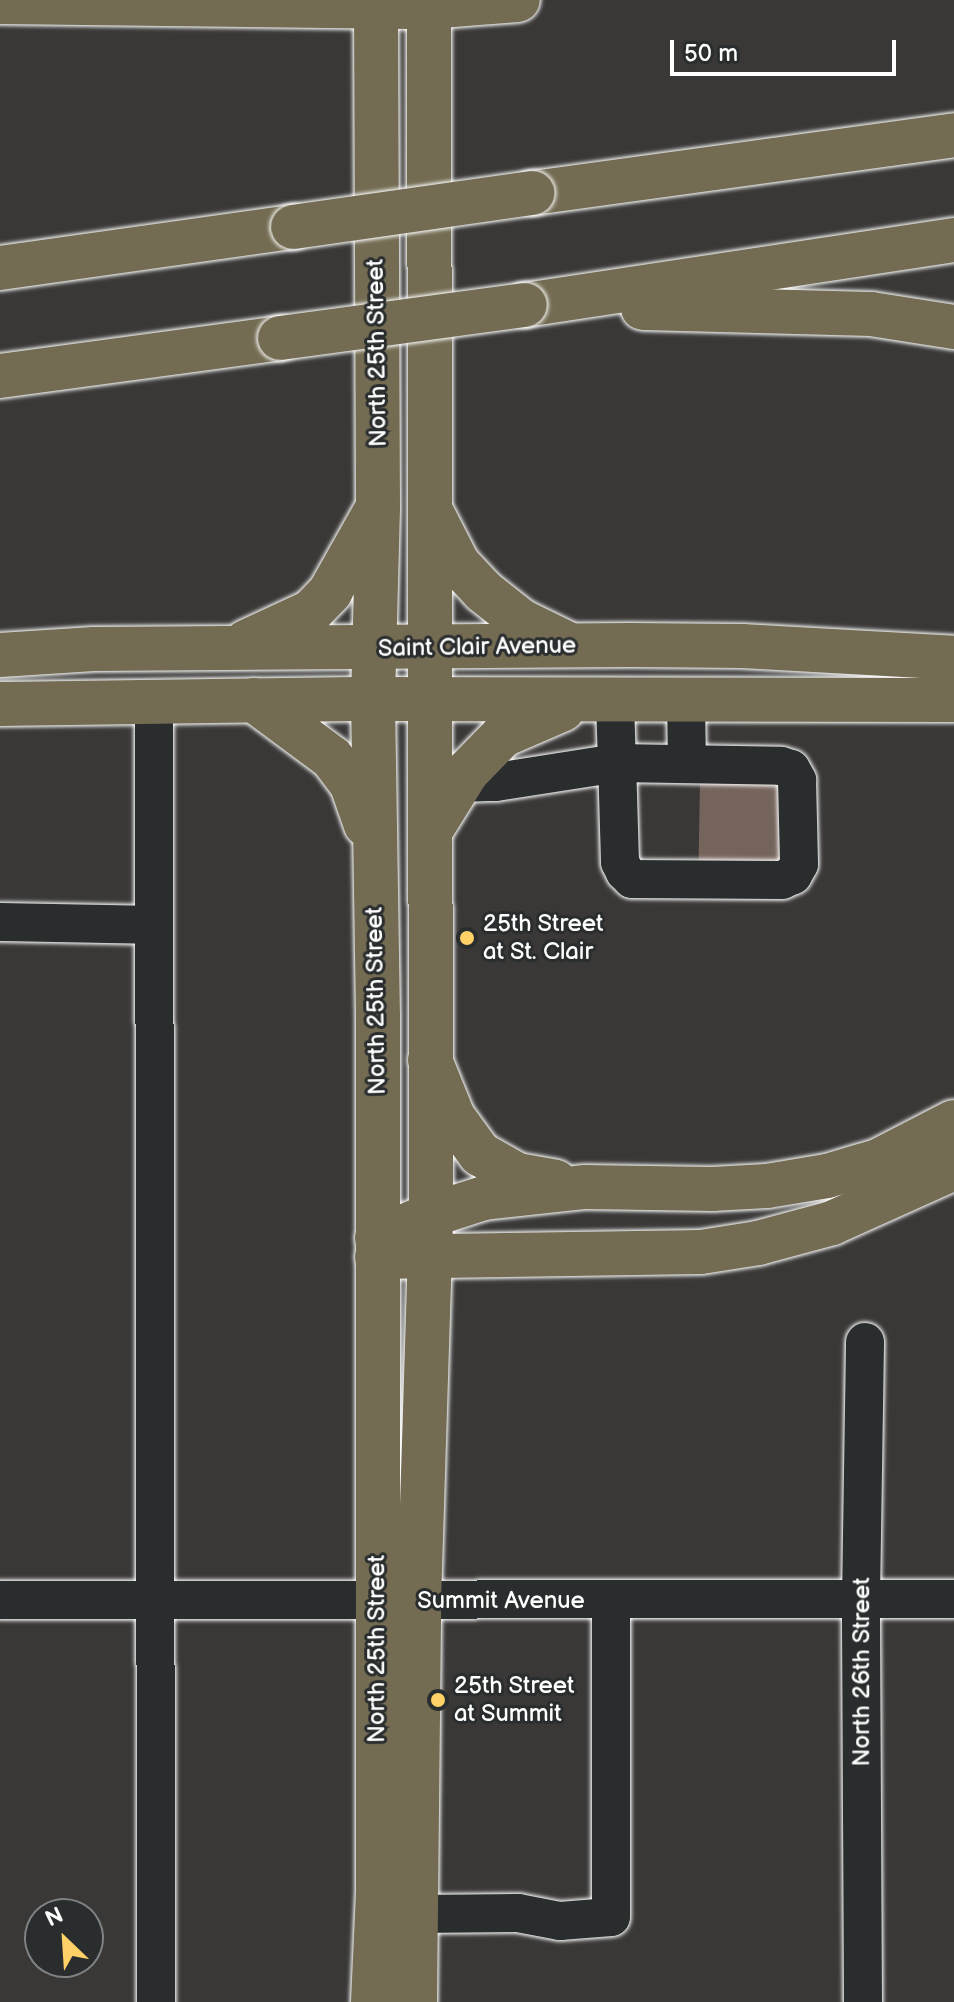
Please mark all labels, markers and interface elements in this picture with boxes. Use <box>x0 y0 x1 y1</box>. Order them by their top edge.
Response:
scale bar <box>674 24 900 74</box>
text: 50 m <box>684 39 738 68</box>
street label: North 25th Street <box>361 258 393 448</box>
street label: Saint Clair Avenue <box>378 631 576 663</box>
street label: North 25th Street <box>360 906 392 1096</box>
place label: 25th Street at St. Clair <box>483 910 604 966</box>
marker: 25th Street at St. Clair <box>458 929 476 947</box>
street label: North 25th Street <box>363 1555 391 1743</box>
street label: North 26th Street <box>848 1577 876 1767</box>
street label: Summit Avenue <box>417 1587 585 1615</box>
place label: 25th Street at Summit <box>454 1672 575 1728</box>
marker: 25th Street at Summit <box>429 1691 447 1709</box>
north arrow <box>24 1898 104 1978</box>
text: N <box>41 1902 68 1933</box>

